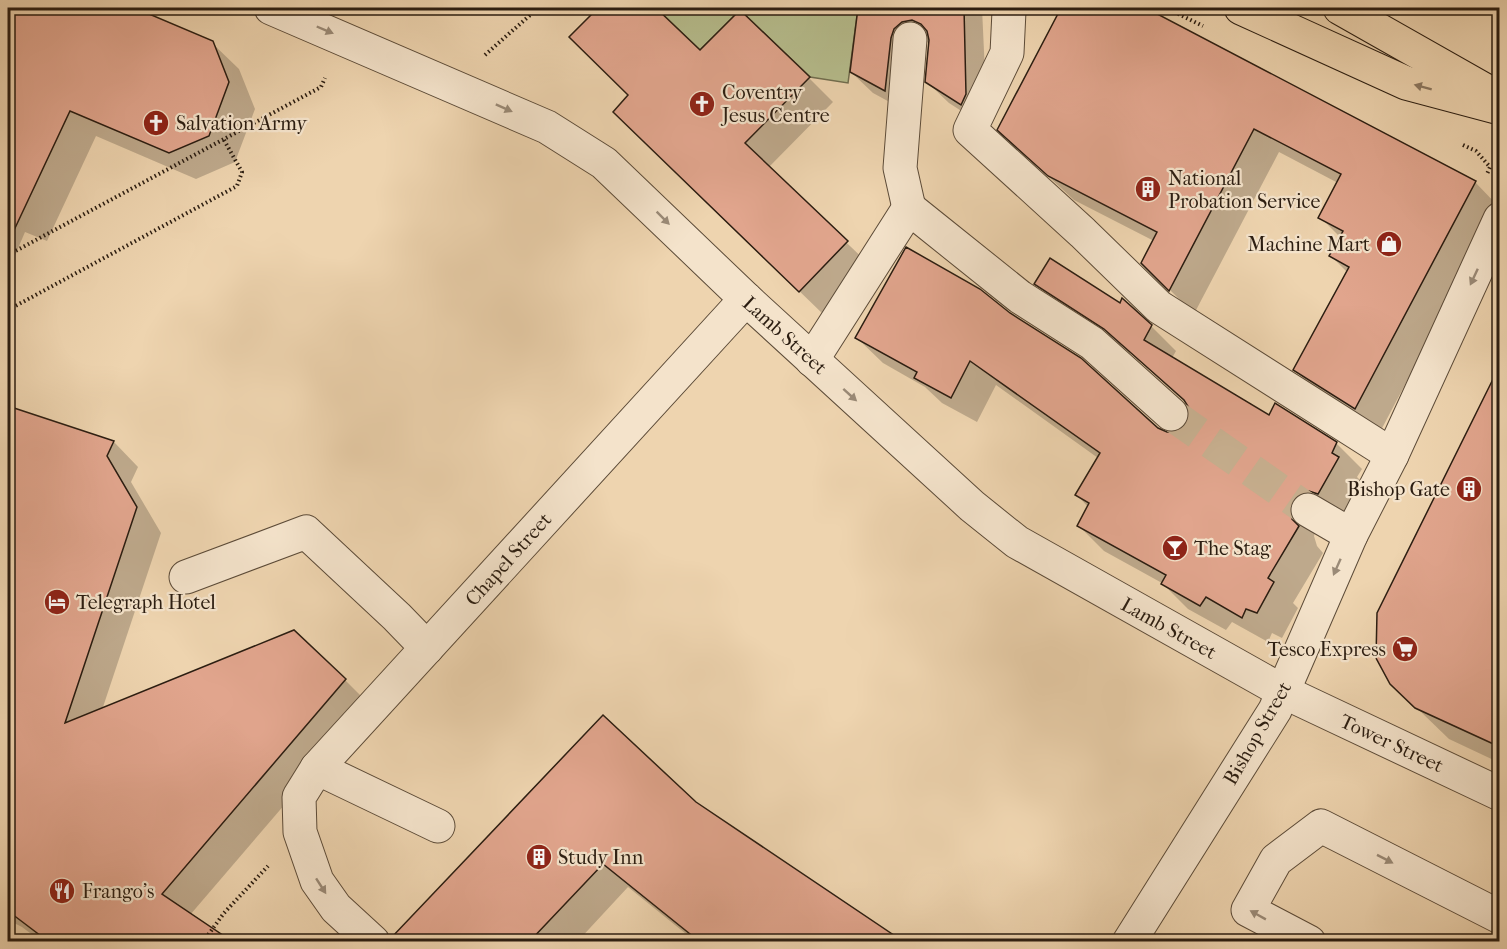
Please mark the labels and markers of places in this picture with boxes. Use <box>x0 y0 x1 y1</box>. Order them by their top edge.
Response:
place label: Coventry Jesus Centre <box>720 81 830 127</box>
church icon: Coventry Jesus Centre <box>687 89 717 119</box>
church icon: Salvation Army <box>141 108 171 138</box>
place label: Salvation Army <box>176 112 308 135</box>
place label: National Probation Service <box>1168 167 1320 213</box>
building icon: National Probation Service <box>1133 174 1163 204</box>
shop icon: Machine Mart <box>1374 229 1404 259</box>
place label: Machine Mart <box>1248 233 1370 256</box>
building icon: Bishop Gate <box>1454 474 1484 504</box>
place label: Bishop Gate <box>1347 478 1450 501</box>
bar icon: The Stag <box>1160 533 1190 563</box>
place label: The Stag <box>1194 537 1271 560</box>
hotel icon: Telegraph Hotel <box>42 587 72 617</box>
place label: Telegraph Hotel <box>76 591 216 614</box>
supermarket icon: Tesco Express <box>1390 634 1420 664</box>
place label: Tesco Express <box>1267 638 1386 661</box>
building icon: Study Inn <box>524 842 554 872</box>
place label: Study Inn <box>558 846 644 869</box>
restaurant icon: Frango's <box>47 876 77 906</box>
place label: Frango's <box>82 880 154 903</box>

